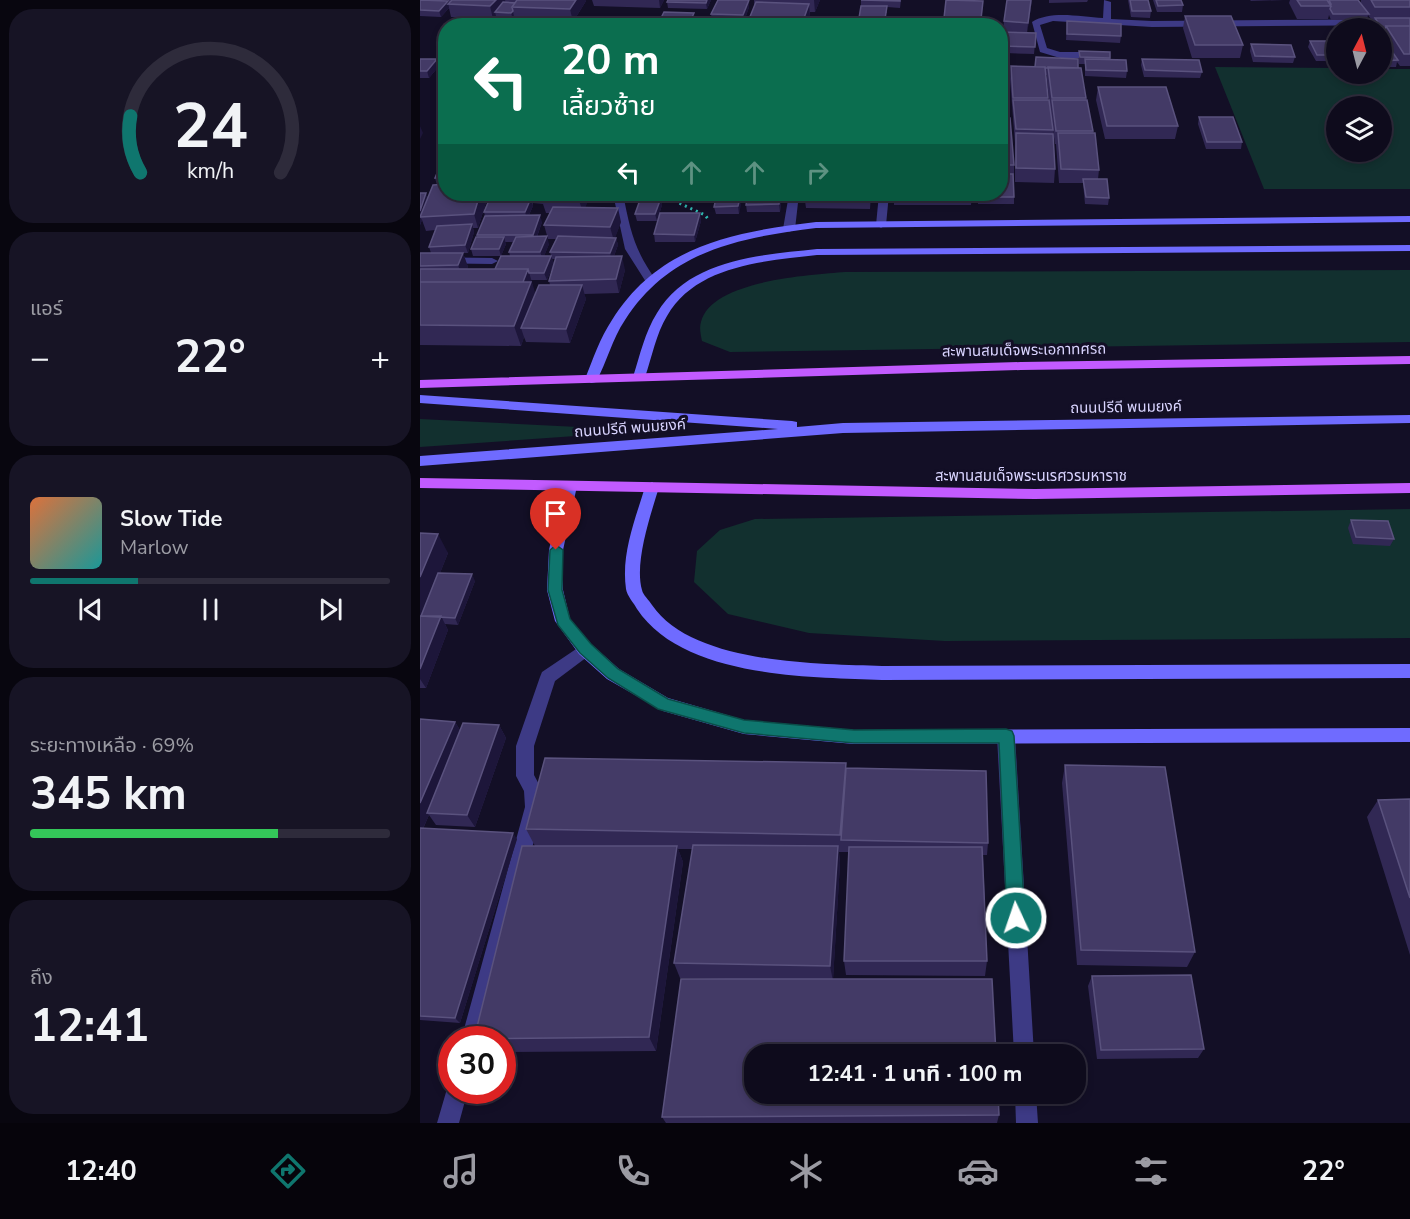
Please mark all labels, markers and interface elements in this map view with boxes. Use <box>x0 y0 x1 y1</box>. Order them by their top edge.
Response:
north arrow <box>1326 18 1392 84</box>
map controls <box>1326 18 1392 162</box>
text: 20 m <box>561 32 660 89</box>
icon: left <box>462 42 540 120</box>
text: 24 <box>173 84 247 169</box>
text: เลี้ยวซ้าย <box>561 88 655 125</box>
button: layers <box>1326 96 1392 162</box>
text: km/h <box>186 156 234 186</box>
icon: left <box>612 156 645 189</box>
icon: ahead <box>675 156 708 189</box>
icon: ahead <box>738 156 771 189</box>
icon: right <box>801 156 834 189</box>
text: แอร์ <box>30 295 62 322</box>
text: 22° <box>174 327 246 388</box>
text: − <box>30 336 50 381</box>
text: + <box>370 336 390 381</box>
street label: สะพานสมเด็จพระเอกาทศรถ <box>942 339 1106 361</box>
street label: ถนนปรีดี พนมยงค์ <box>1070 396 1182 418</box>
street label: ถนนปรีดี พนมยงค์ <box>573 414 687 442</box>
street label: สะพานสมเด็จพระนเรศวรมหาราช <box>935 466 1127 486</box>
pin <box>530 488 581 550</box>
icon: arrive <box>539 497 572 530</box>
text: Slow Tide <box>120 504 222 534</box>
text: Marlow <box>120 534 188 561</box>
icon: previous <box>74 593 107 626</box>
icon: pause <box>194 593 227 626</box>
icon: next <box>314 593 347 626</box>
text: ระยะทางเหลือ · 69% <box>30 732 194 759</box>
text: 345 km <box>30 764 187 825</box>
position arrow <box>984 886 1048 950</box>
text: ถึง <box>30 964 53 991</box>
text: 12:41 <box>30 996 149 1057</box>
speed limit sign: 30 <box>438 1026 516 1104</box>
text: 12:41 · 1 นาที · 100 m <box>808 1059 1022 1089</box>
icon: directions <box>267 1150 309 1192</box>
icon: music <box>440 1150 482 1192</box>
icon: phone <box>612 1150 654 1192</box>
icon: climate <box>785 1150 827 1192</box>
icon: car <box>957 1150 999 1192</box>
icon: filters <box>1130 1150 1172 1192</box>
text: 12:40 <box>65 1153 137 1190</box>
text: 22° <box>1302 1153 1345 1190</box>

